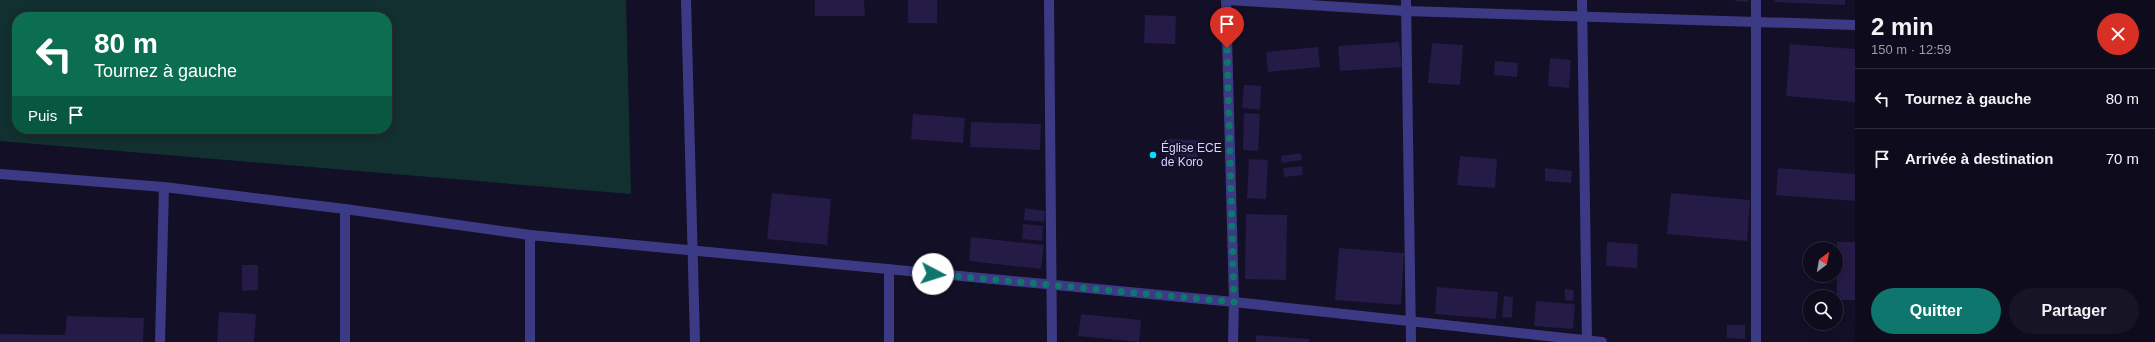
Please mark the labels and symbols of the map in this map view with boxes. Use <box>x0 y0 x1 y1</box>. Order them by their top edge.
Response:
pin <box>1210 7.0 1244 48</box>
place label: Église ECE de Koro <box>1161 140 1222 169</box>
marker: Église ECE de Koro <box>1148 150 1158 160</box>
north arrow <box>1803 242 1843 282</box>
position arrow <box>912 253 954 295</box>

